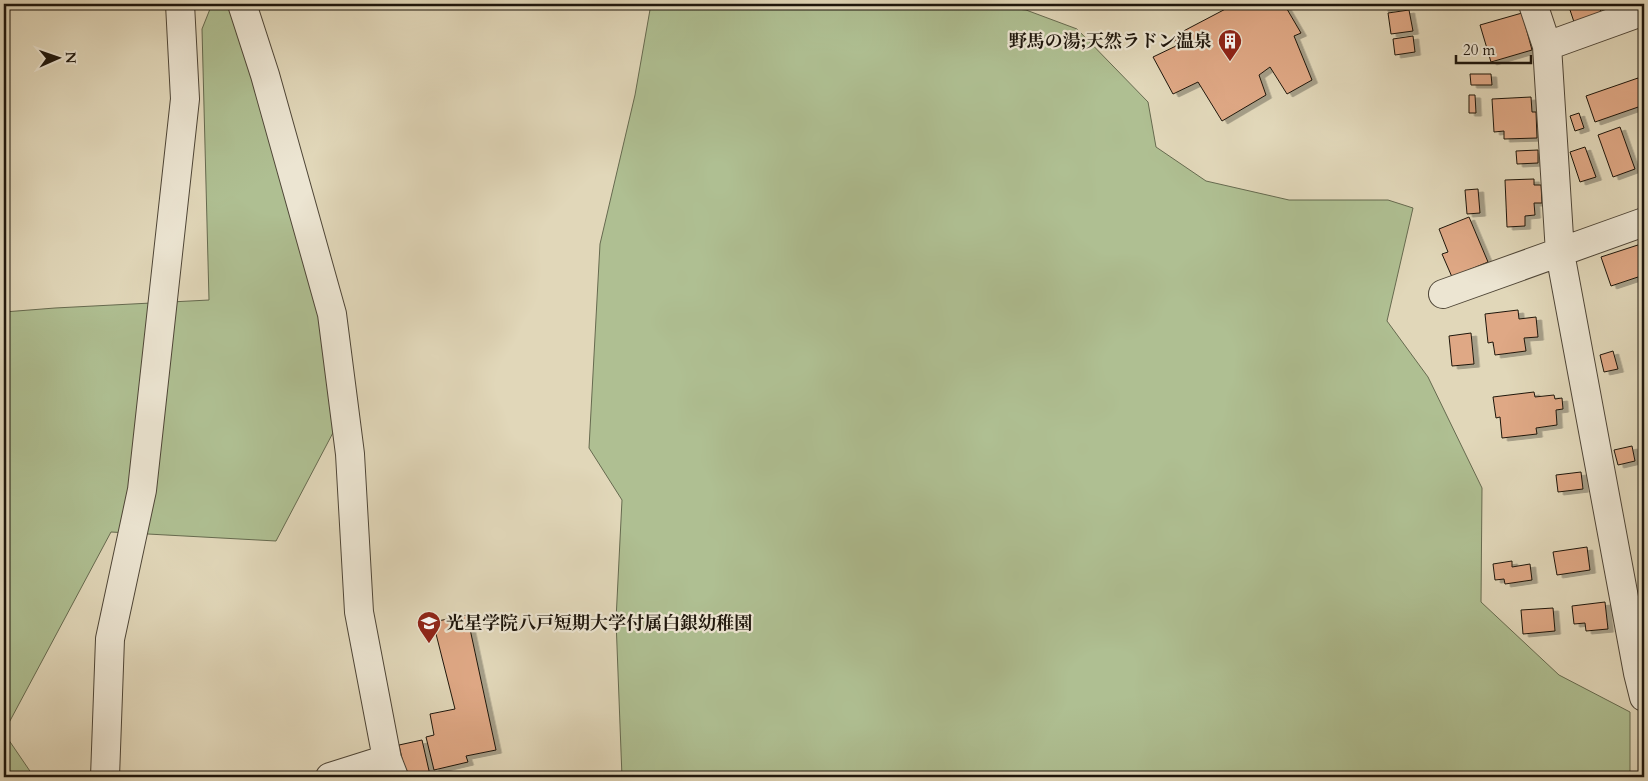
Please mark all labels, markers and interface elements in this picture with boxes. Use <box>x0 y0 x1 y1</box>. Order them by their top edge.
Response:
building icon: 野馬の湯;天然ラドン温泉 <box>1217 28 1243 62</box>
place label: 野馬の湯;天然ラドン温泉 <box>1009 29 1212 54</box>
north arrow <box>32 32 82 82</box>
scale bar <box>1456 32 1530 64</box>
text: 20 m <box>1463 40 1495 60</box>
text: N <box>61 51 80 64</box>
school or university icon: 光星学院八戸短期大学付属白銀幼稚園 <box>416 610 442 644</box>
place label: 光星学院八戸短期大学付属白銀幼稚園 <box>446 611 752 636</box>

